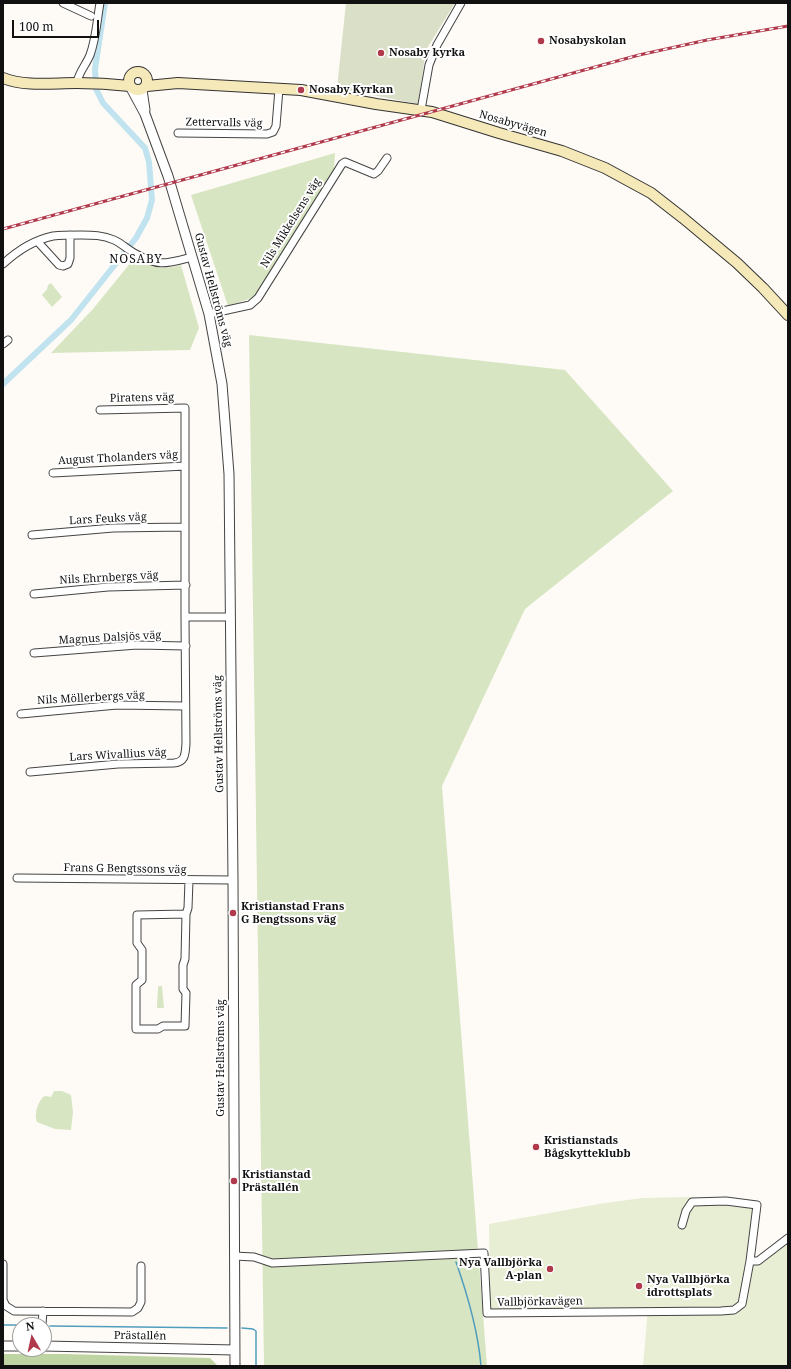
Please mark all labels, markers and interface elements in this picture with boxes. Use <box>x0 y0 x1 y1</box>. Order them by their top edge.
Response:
scale bar <box>14 12 101 38</box>
text: 100 m <box>19 18 54 35</box>
place label: Nosabyskolan <box>549 34 626 48</box>
marker: Nosabyskolan <box>536 36 546 46</box>
place label: Nosaby kyrka <box>389 46 465 60</box>
marker: Nosaby kyrka <box>376 48 386 58</box>
place label: Nosaby Kyrkan <box>309 83 393 97</box>
marker: Nosaby Kyrkan <box>296 85 306 95</box>
street label: Nosabyvägen <box>477 108 549 140</box>
street label: Zettervalls väg <box>185 116 263 130</box>
street label: Nils Mikkelsens väg <box>258 176 324 270</box>
street label: Gustav Hellströms väg <box>191 232 235 348</box>
district label: NOSABY <box>109 253 163 267</box>
street label: Piratens väg <box>110 391 174 405</box>
street label: August Tholanders väg <box>58 448 178 468</box>
street label: Lars Feuks väg <box>69 510 147 528</box>
street label: Nils Ehrnbergs väg <box>59 569 159 587</box>
street label: Magnus Dalsjös väg <box>58 629 162 647</box>
street label: Gustav Hellströms väg <box>211 675 227 793</box>
street label: Nils Möllerbergs väg <box>37 689 145 707</box>
street label: Lars Wivallius väg <box>69 746 167 764</box>
street label: Frans G Bengtssons väg <box>63 861 187 877</box>
place label: Kristianstad Frans G Bengtssons väg <box>241 900 344 926</box>
marker: Kristianstad Frans G Bengtssons väg <box>228 908 238 918</box>
street label: Gustav Hellströms väg <box>214 999 228 1117</box>
place label: Kristianstads Bågskytteklubb <box>544 1134 631 1160</box>
marker: Kristianstads Bågskytteklubb <box>531 1142 541 1152</box>
place label: Kristianstad Prästallén <box>242 1168 311 1194</box>
marker: Kristianstad Prästallén <box>229 1176 239 1186</box>
place label: Nya Vallbjörka A-plan <box>459 1256 542 1282</box>
marker: Nya Vallbjörka A-plan <box>545 1264 555 1274</box>
place label: Nya Vallbjörka idrottsplats <box>647 1273 730 1299</box>
marker: Nya Vallbjörka idrottsplats <box>634 1281 644 1291</box>
street label: Vallbjörkavägen <box>497 1295 583 1309</box>
north arrow <box>12 1317 52 1357</box>
text: N <box>25 1318 36 1334</box>
street label: Prästallén <box>114 1329 166 1343</box>

